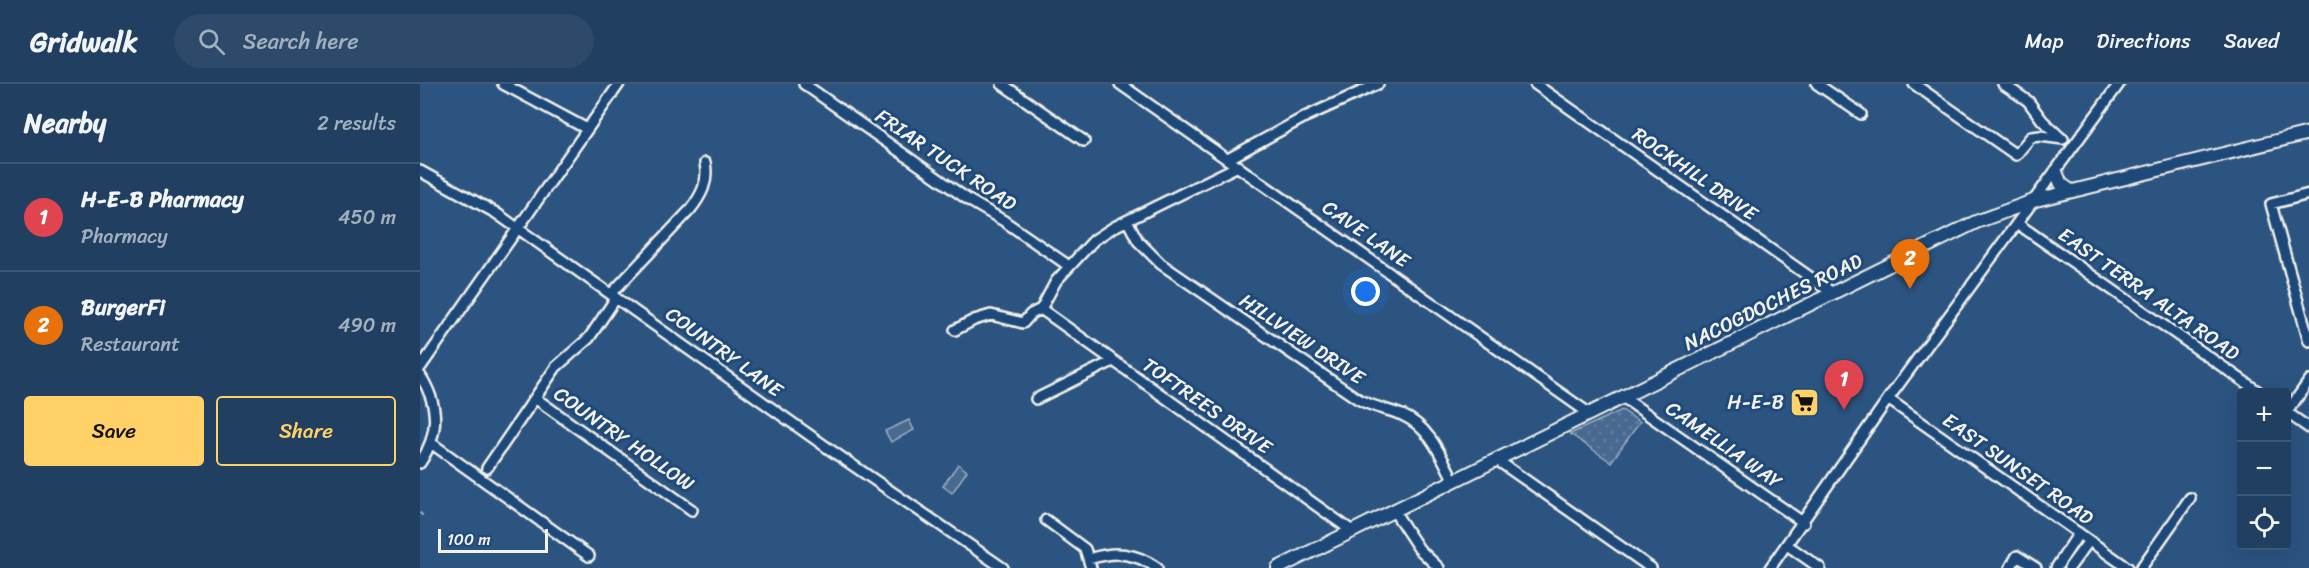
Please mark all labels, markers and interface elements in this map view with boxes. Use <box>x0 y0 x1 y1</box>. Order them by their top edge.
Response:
search box <box>174 14 594 68</box>
text: Gridwalk <box>30 17 138 66</box>
text: Search here <box>243 22 359 61</box>
text: Map <box>2025 22 2063 60</box>
text: Directions <box>2096 22 2191 60</box>
text: Saved <box>2224 22 2279 60</box>
icon: search <box>195 25 228 58</box>
street label: FRIAR TUCK ROAD <box>868 99 1024 221</box>
text: Nearby <box>24 100 106 146</box>
text: 2 results <box>317 106 396 141</box>
street label: ROCKHILL DRIVE <box>1625 118 1767 232</box>
text: H-E-B Pharmacy <box>81 180 244 219</box>
street label: CAVE LANE <box>1315 191 1419 278</box>
text: 1 <box>39 200 48 235</box>
text: 450 m <box>338 200 396 235</box>
street label: EAST TERRA ALTA ROAD <box>2051 218 2247 370</box>
text: Pharmacy <box>81 219 168 254</box>
pin: 2 <box>1890 240 1930 289</box>
street label: NACOGDOCHES ROAD <box>1678 243 1868 361</box>
your location <box>1351 277 1380 306</box>
street label: HILLVIEW DRIVE <box>1232 284 1374 395</box>
text: BurgerFi <box>81 288 165 327</box>
street label: COUNTRY LANE <box>658 297 792 408</box>
text: 2 <box>38 308 49 343</box>
text: 490 m <box>338 308 396 343</box>
text: Restaurant <box>81 327 180 362</box>
street label: TOFTREES DRIVE <box>1135 348 1281 465</box>
pin: 1 <box>1824 360 1864 410</box>
street label: COUNTRY HOLLOW <box>546 377 702 501</box>
place label: H-E-B <box>1727 385 1784 420</box>
supermarket icon: H-E-B <box>1789 386 1821 418</box>
map controls <box>2237 388 2291 550</box>
button: + <box>2237 388 2291 442</box>
street label: CAMELLIA WAY <box>1658 392 1791 499</box>
button: Save <box>24 396 204 466</box>
button: Share <box>216 396 396 466</box>
street label: EAST SUNSET ROAD <box>1935 403 2101 535</box>
button: − <box>2237 442 2291 496</box>
button: locate <box>2237 496 2291 550</box>
text: 100 m <box>447 525 491 554</box>
scale bar <box>438 526 548 554</box>

